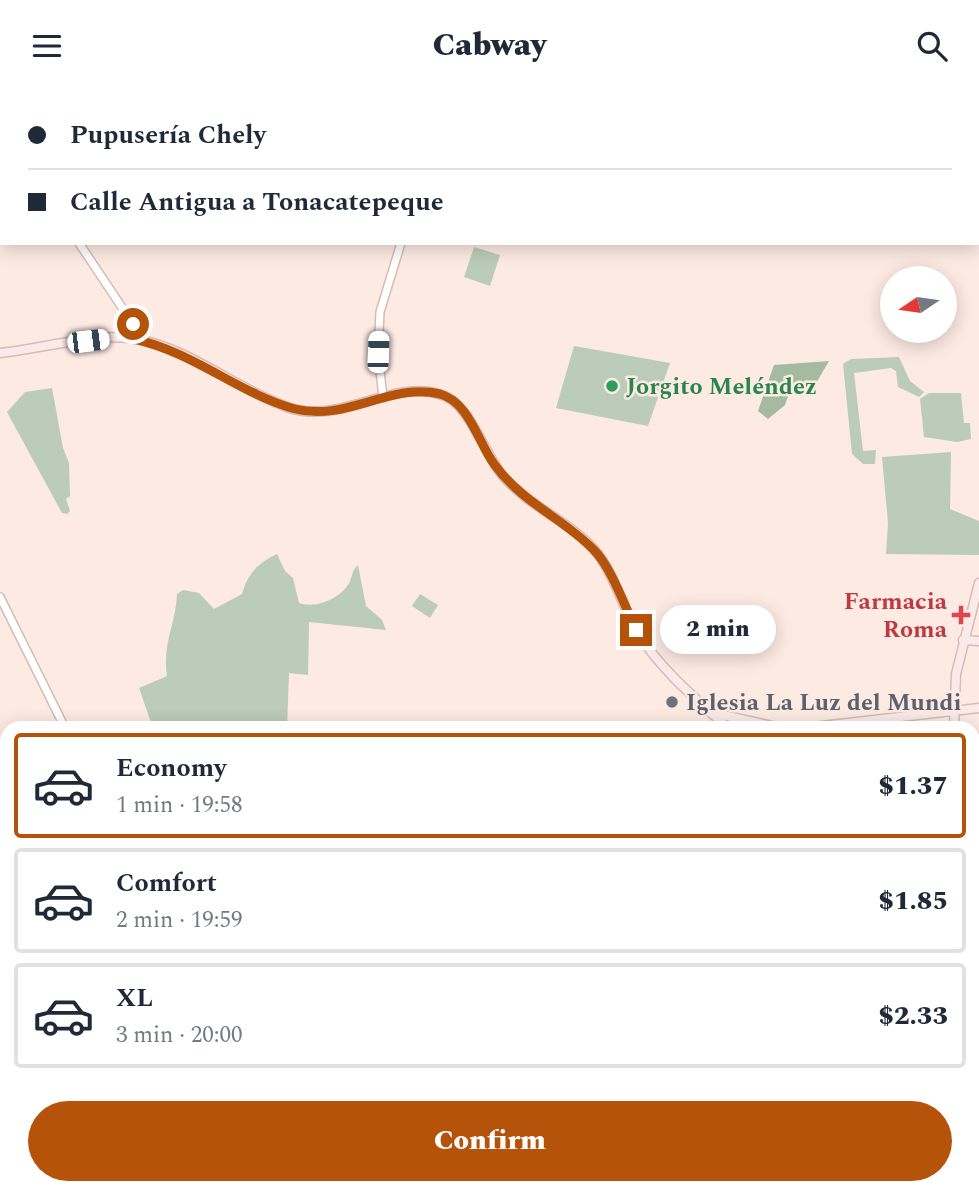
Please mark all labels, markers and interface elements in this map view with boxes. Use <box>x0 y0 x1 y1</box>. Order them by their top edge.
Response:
text: Cabway <box>433 21 546 70</box>
icon: menu <box>28 27 66 65</box>
icon: search <box>913 27 951 65</box>
text: Pupusería Chely <box>70 115 266 155</box>
text: Calle Antigua a Tonacatepeque <box>70 182 444 222</box>
north arrow <box>880 266 957 343</box>
map controls <box>880 266 957 343</box>
route start <box>117 308 149 340</box>
car <box>66 328 111 354</box>
car <box>367 331 390 373</box>
place label: Jorgito Meléndez <box>626 369 817 405</box>
marker: Jorgito Meléndez <box>604 378 620 394</box>
place label: Farmacia Roma <box>844 584 948 648</box>
callout: 2 min <box>660 605 776 655</box>
marker: Farmacia Roma <box>953 607 969 623</box>
text: 2 min <box>686 612 750 647</box>
route end <box>620 614 652 646</box>
place label: Iglesia La Luz del Mundi <box>686 685 962 721</box>
marker: Iglesia La Luz del Mundi <box>664 694 680 710</box>
text: Economy <box>116 748 226 788</box>
icon: car <box>32 754 95 817</box>
text: $1.37 <box>878 766 948 806</box>
text: 1 min · 19:58 <box>116 788 243 823</box>
text: Comfort <box>116 863 217 903</box>
icon: car <box>32 869 95 932</box>
text: $1.85 <box>878 881 948 921</box>
text: 2 min · 19:59 <box>116 903 243 938</box>
text: XL <box>116 978 153 1018</box>
icon: car <box>32 984 95 1047</box>
text: $2.33 <box>878 996 948 1036</box>
text: 3 min · 20:00 <box>116 1018 243 1053</box>
button: Confirm <box>28 1101 952 1181</box>

